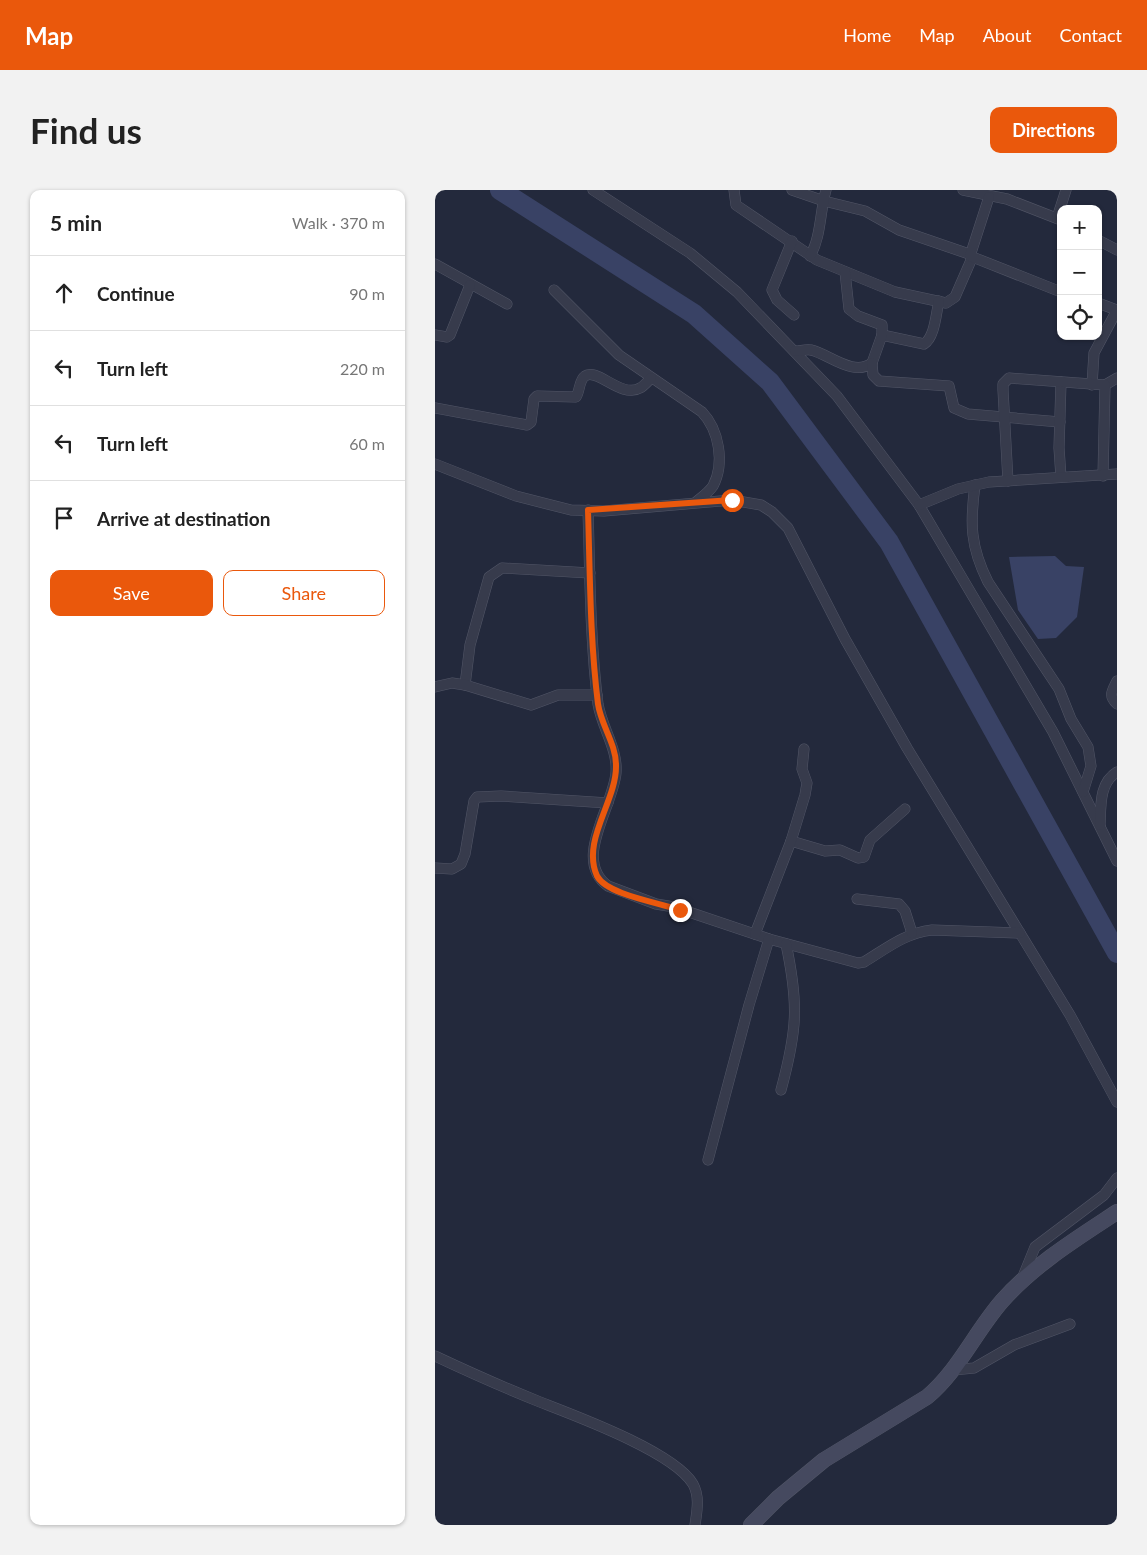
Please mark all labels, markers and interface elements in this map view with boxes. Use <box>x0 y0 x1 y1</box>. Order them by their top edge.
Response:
text: Map <box>25 21 73 50</box>
text: Home <box>843 24 891 46</box>
text: Map <box>919 24 955 46</box>
text: About <box>983 24 1032 46</box>
text: Contact <box>1060 24 1122 46</box>
button: Directions <box>990 107 1117 153</box>
text: Find us <box>30 109 142 151</box>
map controls <box>1057 205 1102 340</box>
button: + <box>1057 205 1102 250</box>
text: 5 min <box>50 210 102 235</box>
text: Walk · 370 m <box>292 213 385 232</box>
button: − <box>1057 250 1102 295</box>
icon: ahead <box>50 279 78 307</box>
text: Continue <box>97 282 175 305</box>
text: 90 m <box>349 284 385 303</box>
button: locate <box>1057 295 1102 340</box>
icon: left <box>50 354 78 382</box>
text: Turn left <box>97 357 168 380</box>
text: 220 m <box>340 359 385 378</box>
icon: left <box>50 429 78 457</box>
text: Turn left <box>97 432 168 455</box>
text: 60 m <box>349 434 385 453</box>
route start <box>721 489 744 512</box>
icon: arrive <box>50 504 78 532</box>
text: Arrive at destination <box>97 507 270 530</box>
button: Save <box>50 570 213 616</box>
button: Share <box>223 570 385 616</box>
route end <box>669 899 692 922</box>

